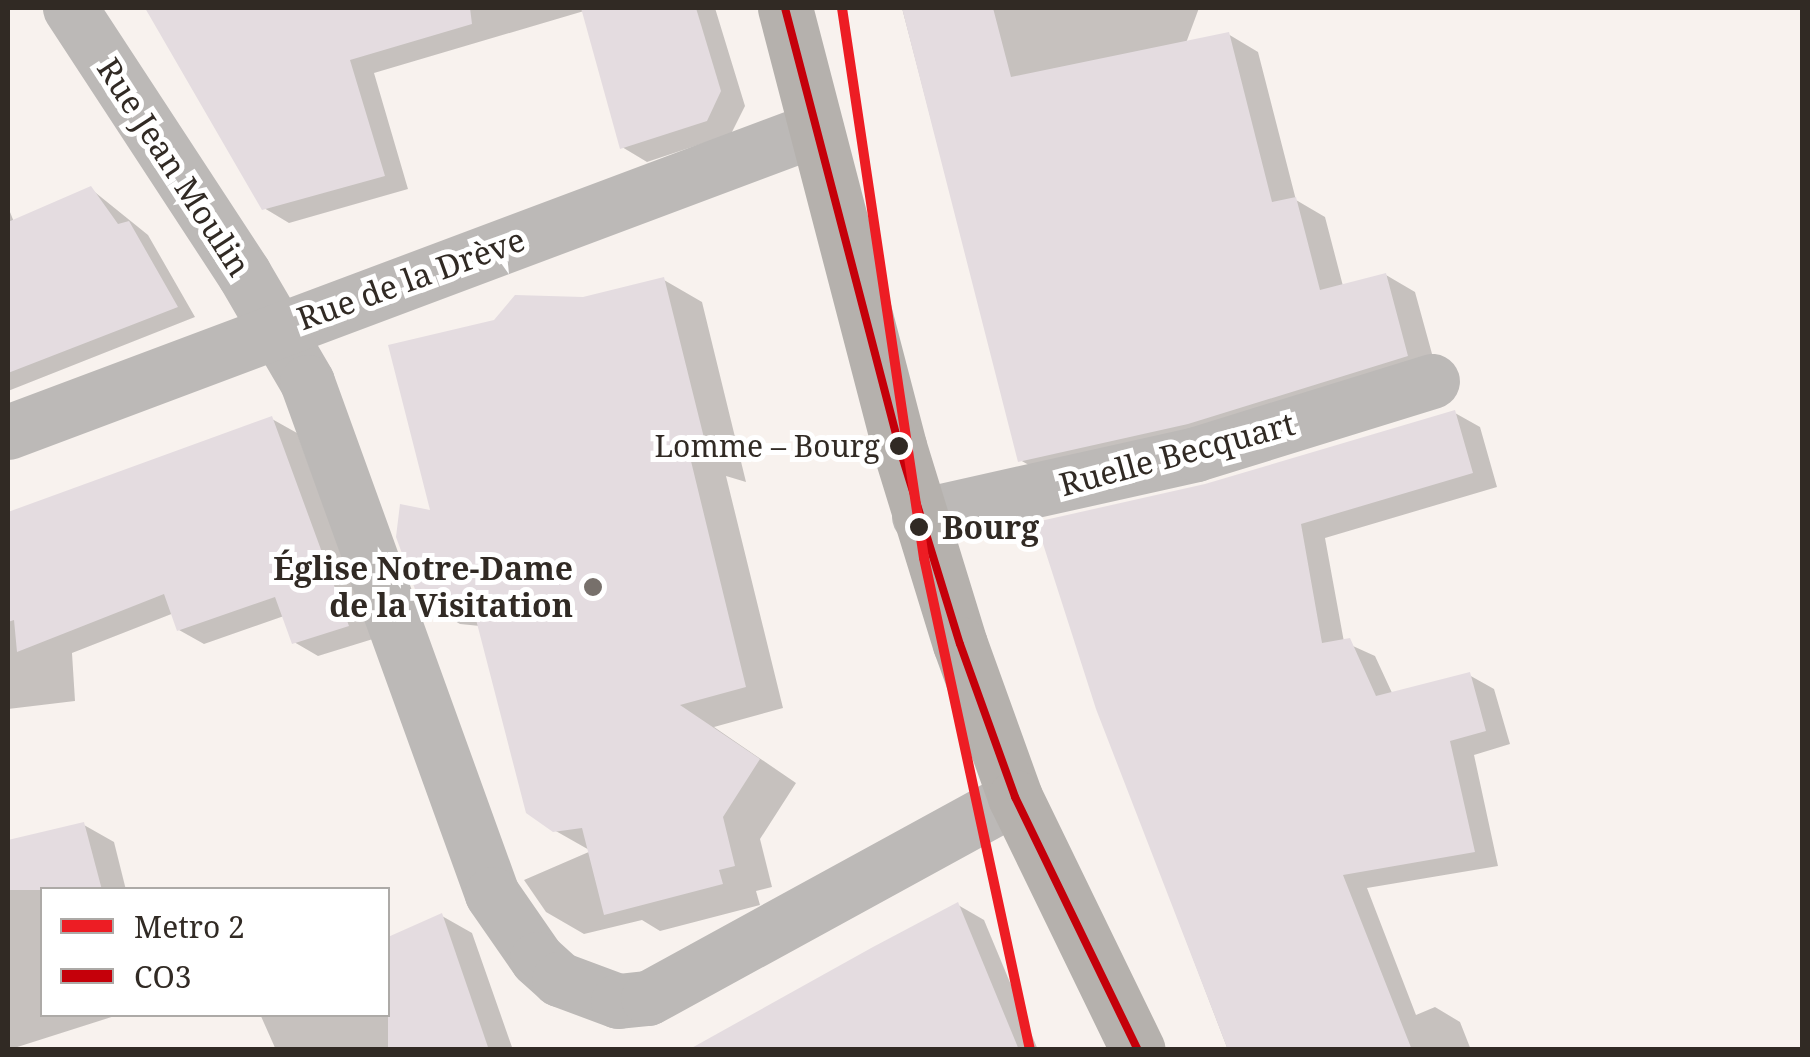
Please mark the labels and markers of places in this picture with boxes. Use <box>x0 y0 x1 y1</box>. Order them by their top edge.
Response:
place label: Lomme – Bourg <box>654 428 880 464</box>
marker: Lomme – Bourg <box>889 436 909 456</box>
place label: Bourg <box>942 508 1039 546</box>
marker: Bourg <box>906 514 932 540</box>
place label: Église Notre-Dame de la Visitation <box>273 550 573 625</box>
marker: Église Notre-Dame de la Visitation <box>582 576 604 598</box>

